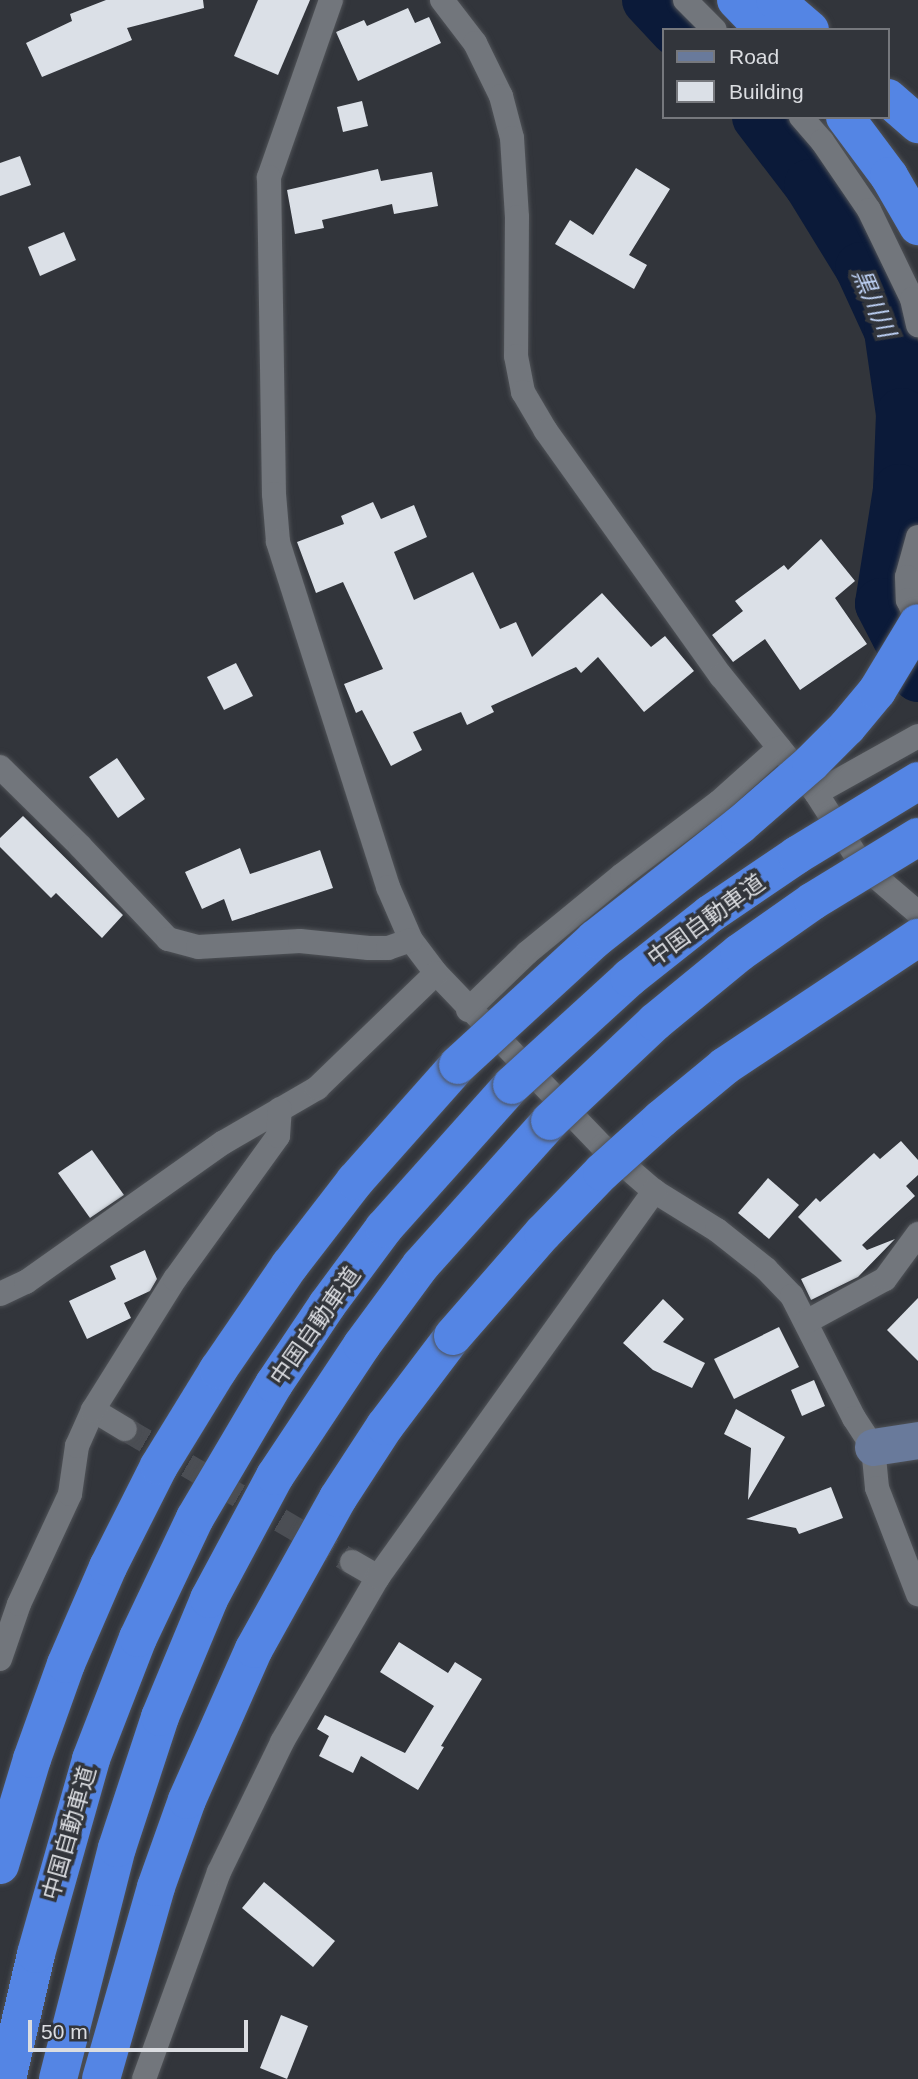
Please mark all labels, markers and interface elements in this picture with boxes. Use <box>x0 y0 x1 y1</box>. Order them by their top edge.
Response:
legend <box>662 28 890 119</box>
text: Road <box>729 45 779 68</box>
text: Building <box>729 80 804 103</box>
water label: 黒川川 <box>847 264 901 342</box>
street label: 中国自動車道 <box>642 868 770 972</box>
street label: 中国自動車道 <box>264 1262 366 1390</box>
street label: 中国自動車道 <box>37 1763 101 1903</box>
scale bar <box>32 2006 252 2050</box>
text: 50 m <box>41 2020 88 2043</box>

